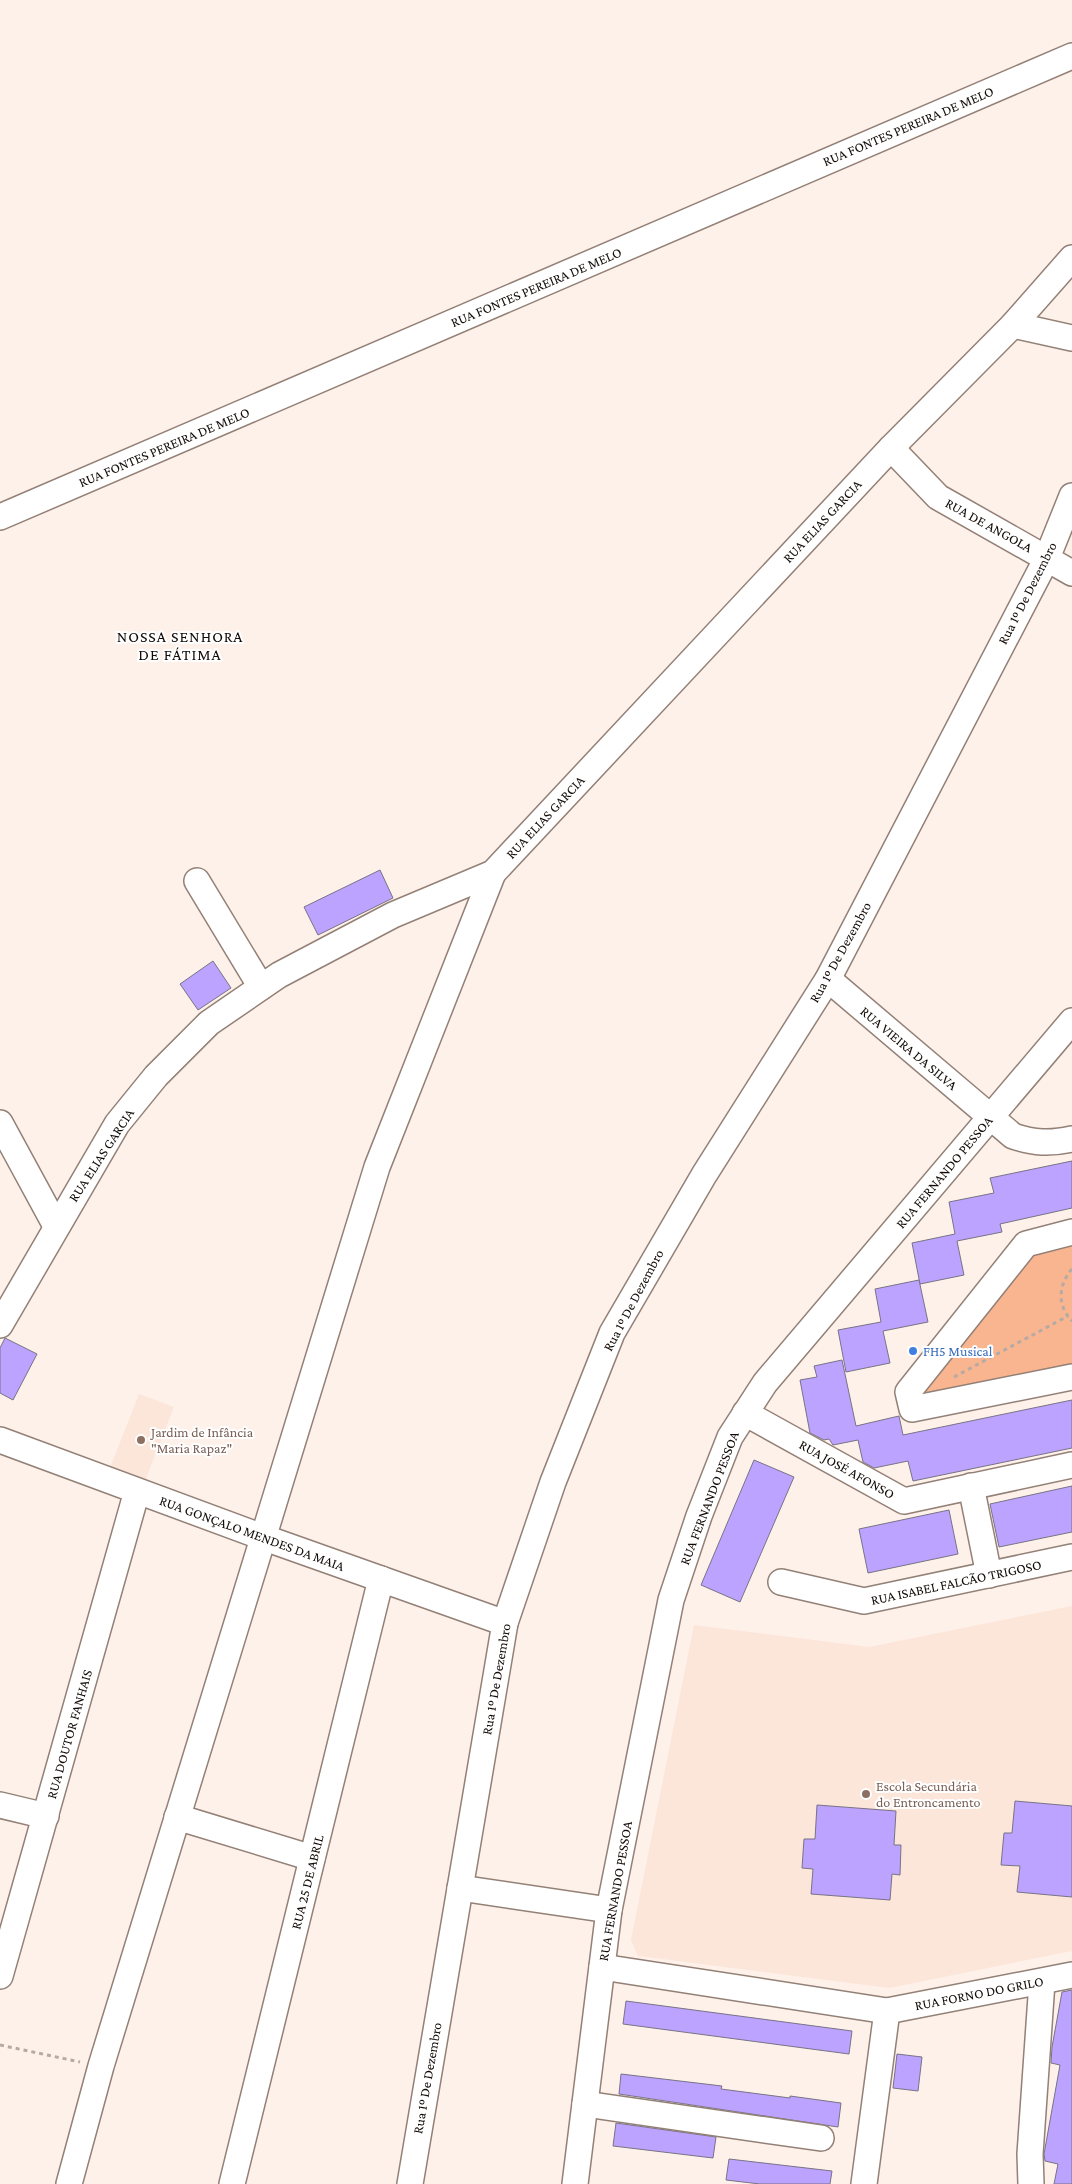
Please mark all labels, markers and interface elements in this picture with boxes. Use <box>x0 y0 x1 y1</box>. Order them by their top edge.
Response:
street label: RUA FONTES PEREIRA DE MELO <box>820 83 996 169</box>
street label: RUA FONTES PEREIRA DE MELO <box>448 244 624 330</box>
street label: RUA FONTES PEREIRA DE MELO <box>76 404 252 490</box>
street label: RUA ELIAS GARCIA <box>779 476 865 566</box>
street label: RUA DE ANGOLA <box>943 495 1035 556</box>
street label: Rua 1º De Dezembro <box>994 539 1060 647</box>
district label: NOSSA SENHORA DE FÁTIMA <box>117 628 243 663</box>
street label: RUA ELIAS GARCIA <box>502 772 588 862</box>
street label: Rua 1º De Dezembro <box>806 899 874 1005</box>
street label: RUA VIEIRA DA SILVA <box>857 1003 961 1093</box>
street label: RUA ELIAS GARCIA <box>65 1105 137 1205</box>
street label: RUA FERNANDO PESSOA <box>892 1112 996 1232</box>
street label: Rua 1º De Dezembro <box>599 1246 667 1354</box>
place label: FH5 Musical <box>923 1343 993 1359</box>
marker: FH5 Musical <box>907 1345 919 1357</box>
place label: Jardim de Infância "Maria Rapaz" <box>149 1424 254 1456</box>
street label: RUA FERNANDO PESSOA <box>676 1429 742 1567</box>
marker: Jardim de Infância "Maria Rapaz" <box>135 1434 147 1446</box>
street label: RUA JOSÉ AFONSO <box>796 1436 898 1502</box>
street label: RUA GONÇALO MENDES DA MAIA <box>157 1492 347 1574</box>
street label: RUA ISABEL FALCÃO TRIGOSO <box>869 1556 1043 1608</box>
street label: Rua 1º De Dezembro <box>478 1622 514 1736</box>
street label: RUA DOUTOR FANHAIS <box>43 1667 95 1800</box>
place label: Escola Secundária do Entroncamento <box>876 1778 981 1810</box>
marker: Escola Secundária do Entroncamento <box>860 1788 872 1800</box>
street label: RUA FERNANDO PESSOA <box>595 1820 635 1962</box>
street label: RUA 25 DE ABRIL <box>287 1833 327 1931</box>
street label: RUA FORNO DO GRILO <box>913 1973 1045 2013</box>
street label: Rua 1º De Dezembro <box>409 2021 445 2135</box>

